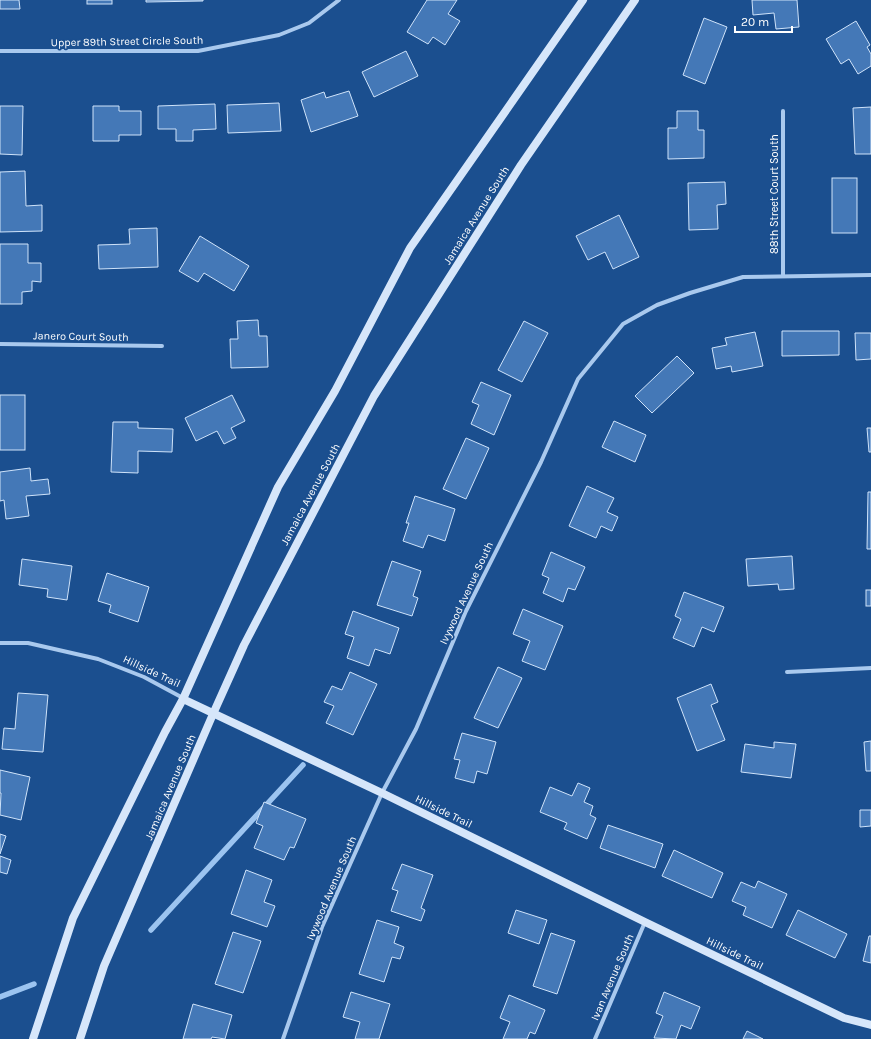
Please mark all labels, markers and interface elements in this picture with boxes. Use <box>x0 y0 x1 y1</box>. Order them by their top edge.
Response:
scale bar <box>735 8 792 34</box>
text: 20 m <box>741 15 769 29</box>
street label: Upper 89th Street Circle South <box>51 34 203 49</box>
street label: 88th Street Court South <box>768 134 781 254</box>
street label: Jamaica Avenue South <box>441 164 512 267</box>
street label: Janero Court South <box>33 329 129 344</box>
street label: Jamaica Avenue South <box>278 441 343 547</box>
street label: Ivywood Avenue South <box>437 540 496 647</box>
street label: Hillside Trail <box>121 653 183 690</box>
street label: Jamaica Avenue South <box>142 732 199 842</box>
street label: Hillside Trail <box>413 792 474 831</box>
street label: Ivywood Avenue South <box>304 834 359 942</box>
street label: Ivan Avenue South <box>588 932 637 1022</box>
street label: Hillside Trail <box>704 934 765 973</box>

